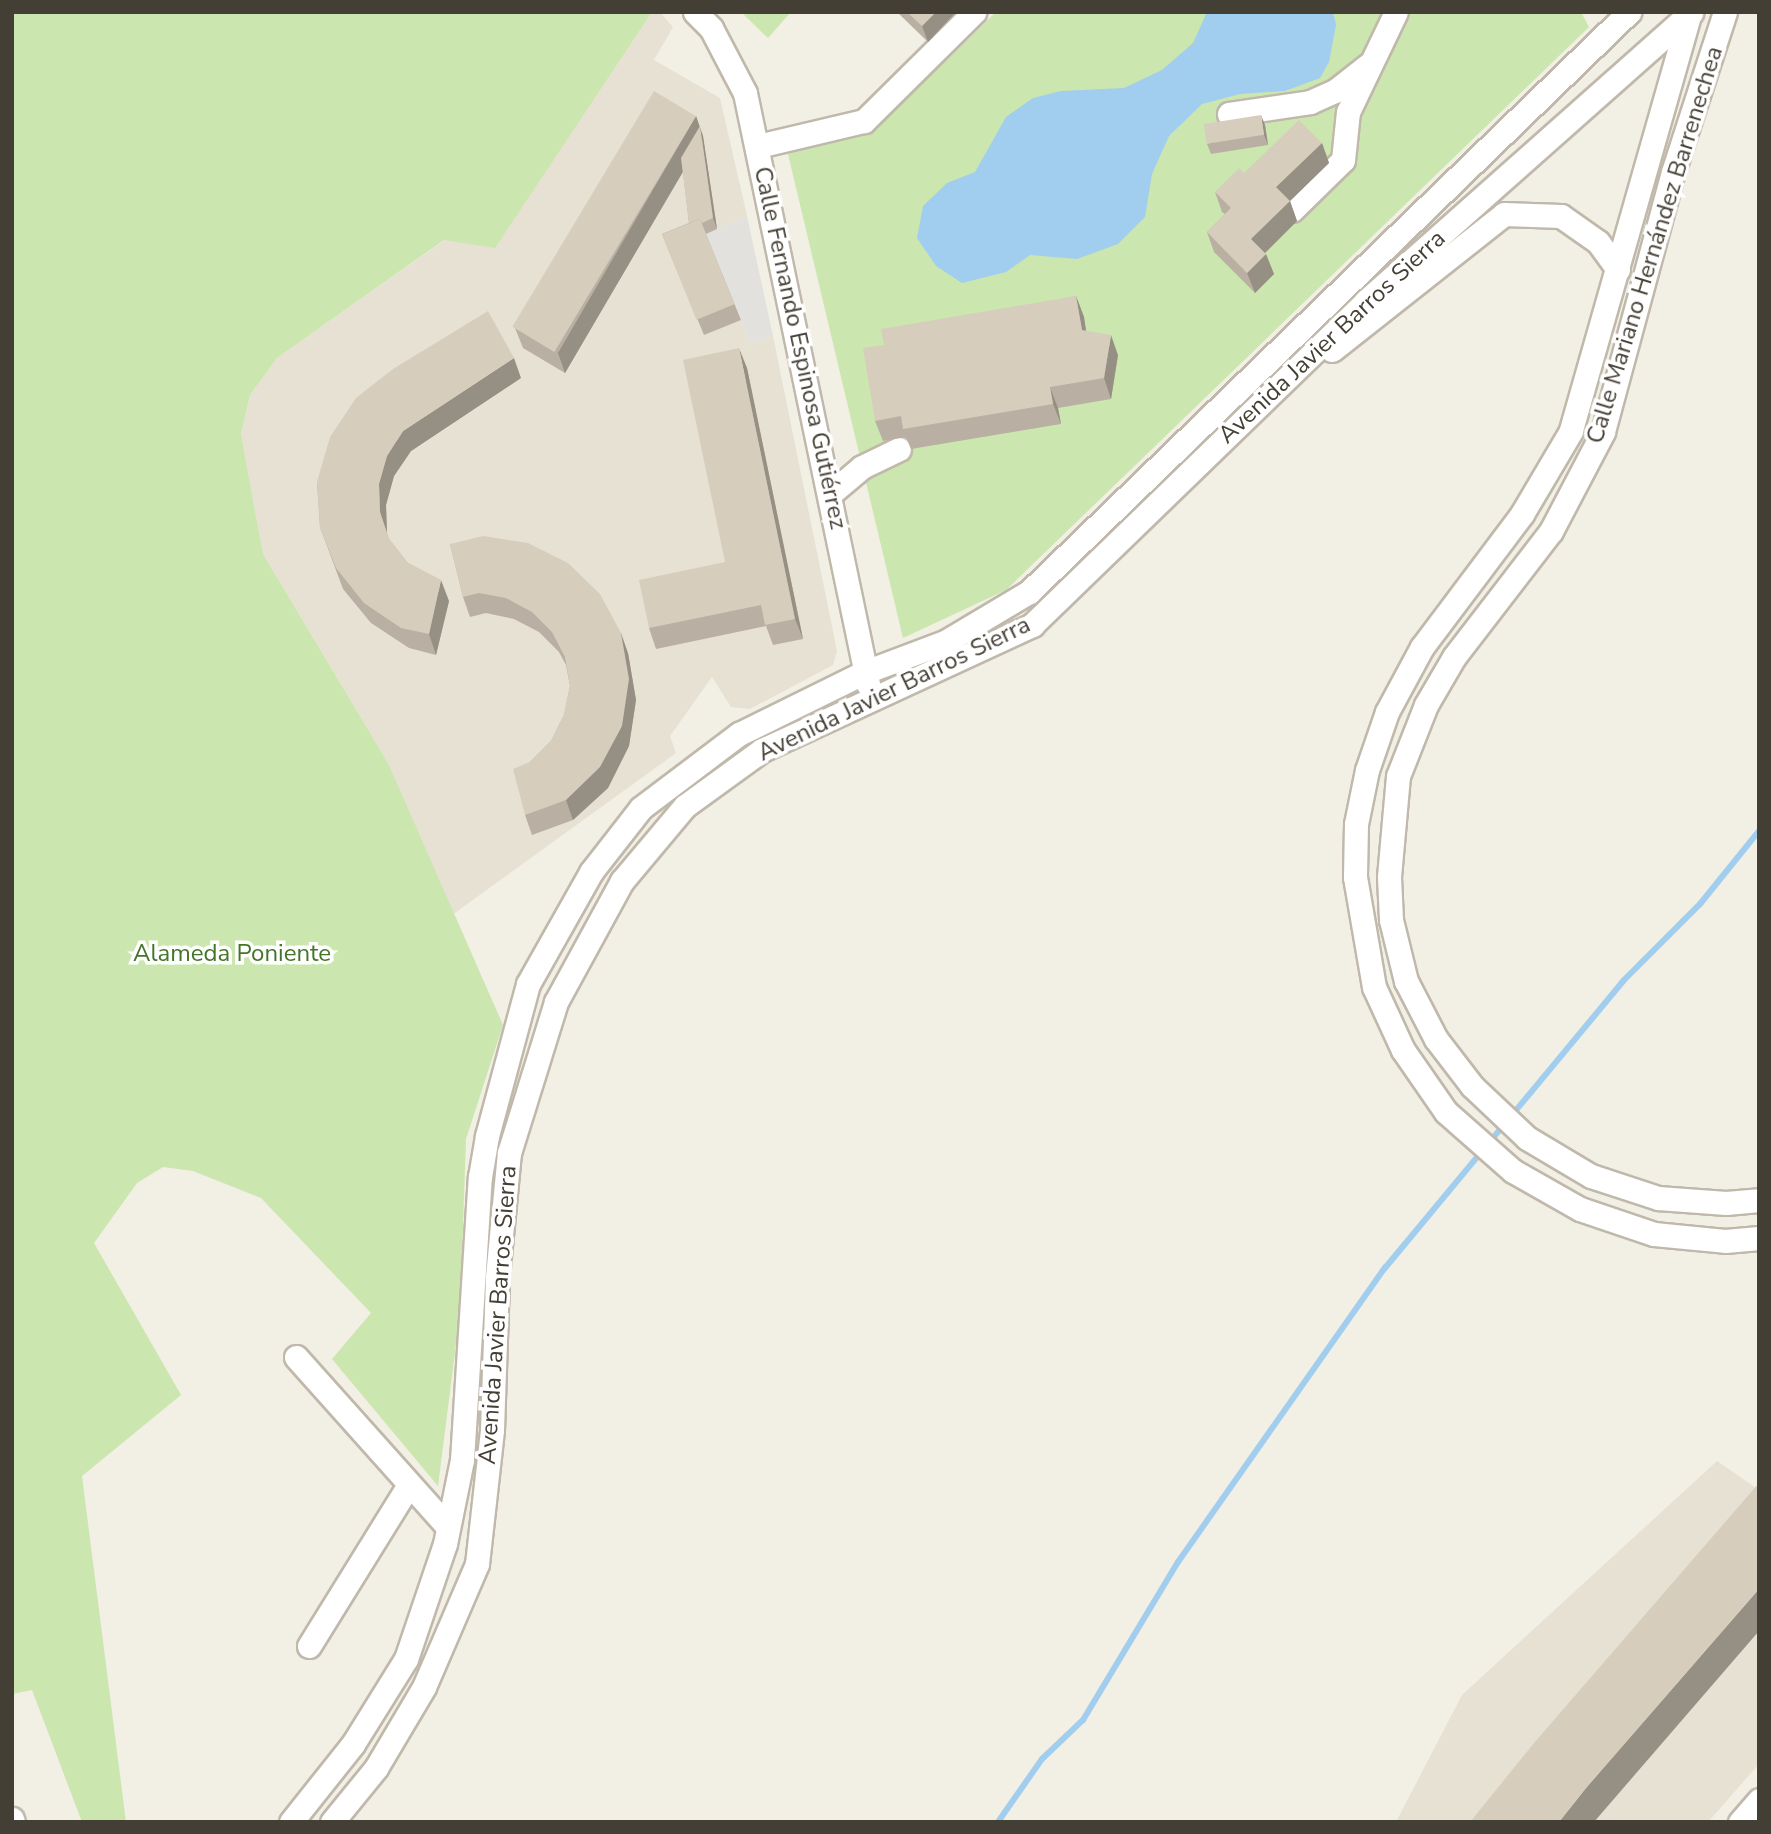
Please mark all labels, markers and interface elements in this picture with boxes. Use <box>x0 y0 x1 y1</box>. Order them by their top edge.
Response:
street label: Calle Mariano Hernández Barrenechea <box>1581 43 1729 447</box>
street label: Calle Fernando Espinosa Gutiérrez <box>747 164 853 532</box>
street label: Avenida Javier Barros Sierra <box>1213 224 1451 450</box>
street label: Avenida Javier Barros Sierra <box>753 610 1035 768</box>
park label: Alameda Poniente <box>133 940 331 968</box>
street label: Avenida Javier Barros Sierra <box>473 1165 523 1465</box>

